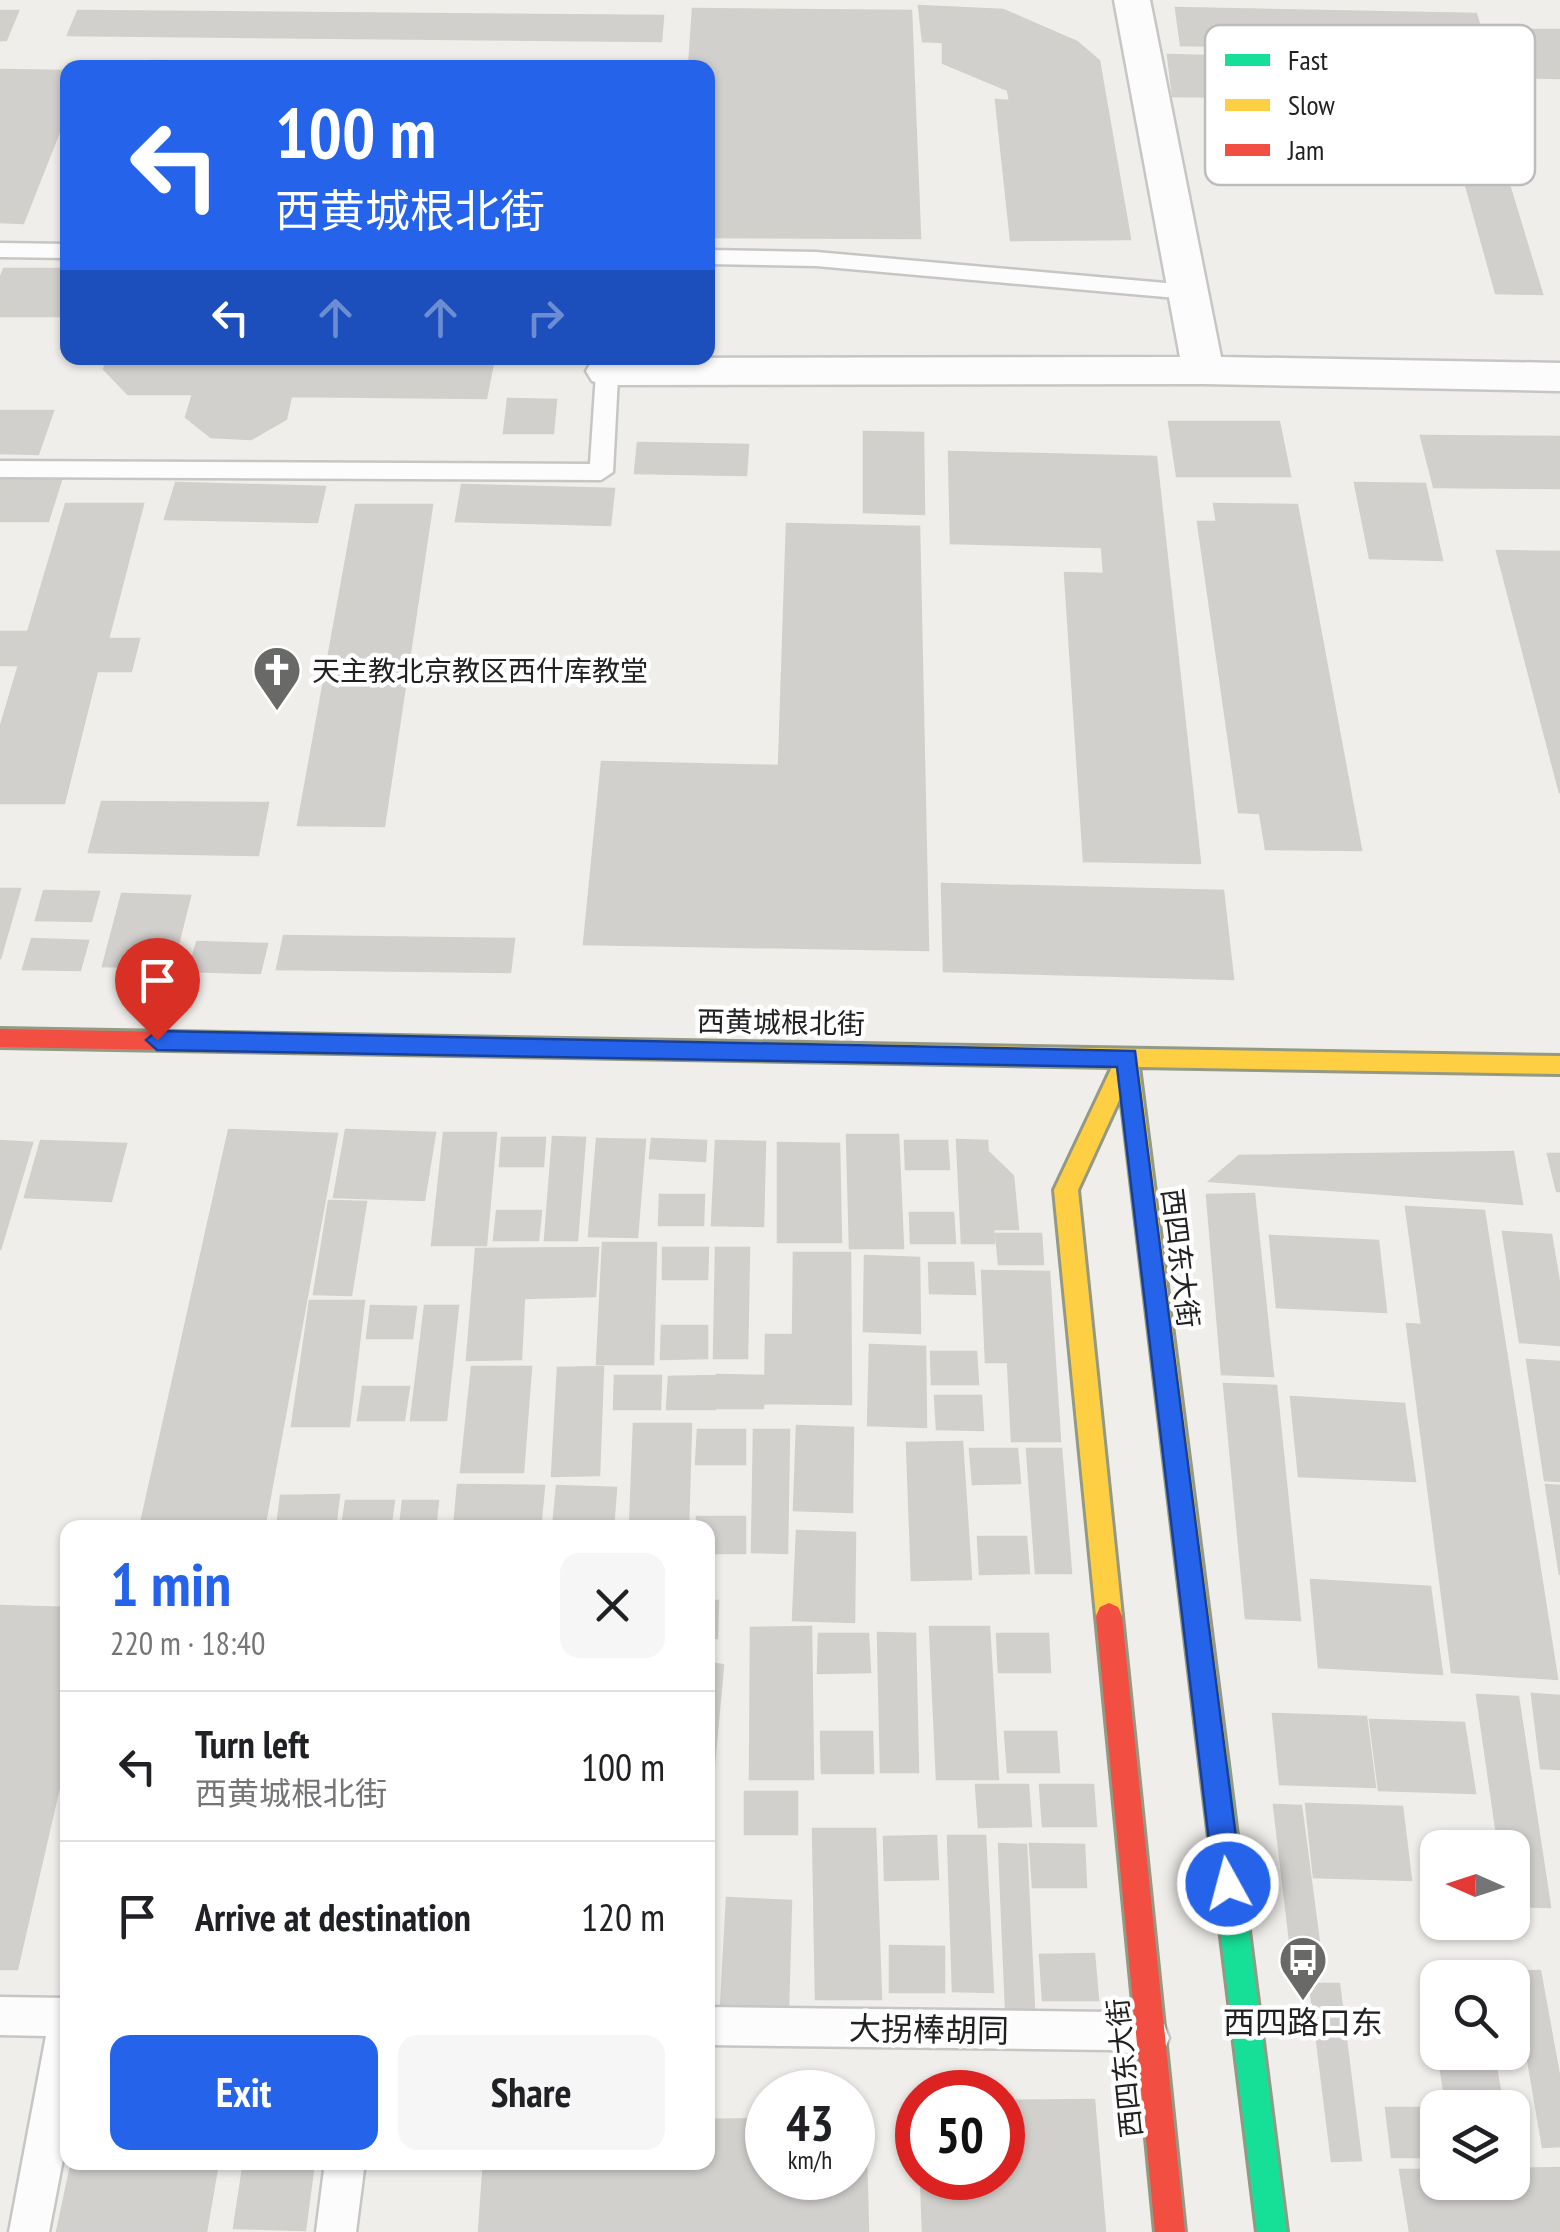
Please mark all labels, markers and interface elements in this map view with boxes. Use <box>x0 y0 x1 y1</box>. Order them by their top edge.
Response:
legend <box>1205 25 1535 185</box>
text: Fast <box>1288 41 1328 78</box>
text: Slow <box>1288 86 1335 123</box>
text: 100 m <box>275 87 436 177</box>
icon: left <box>110 100 240 230</box>
text: Jam <box>1287 131 1324 168</box>
text: 西黄城根北街 <box>275 181 545 239</box>
icon: left <box>203 290 258 345</box>
icon: ahead <box>308 290 363 345</box>
icon: ahead <box>413 290 468 345</box>
icon: right <box>518 290 573 345</box>
church icon: 天主教北京教区西什库教堂 <box>251 644 303 712</box>
place label: 天主教北京教区西什库教堂 <box>312 652 648 689</box>
pin <box>115 938 200 1041</box>
icon: arrive <box>130 953 185 1008</box>
street label: 西黄城根北街 <box>697 1002 865 1042</box>
street label: 西四东大街 <box>1154 1186 1208 1330</box>
text: 1 min <box>110 1545 231 1623</box>
button: close <box>560 1553 665 1658</box>
text: 220 m · 18:40 <box>110 1622 265 1664</box>
text: Turn left <box>195 1719 309 1768</box>
icon: left <box>110 1739 165 1794</box>
text: 100 m <box>581 1742 665 1791</box>
text: 西黄城根北街 <box>195 1772 387 1814</box>
north arrow <box>1420 1830 1530 1940</box>
map controls <box>1420 1830 1530 2200</box>
position arrow <box>1176 1832 1280 1936</box>
icon: arrive <box>110 1889 165 1944</box>
text: Arrive at destination <box>195 1892 471 1941</box>
text: 120 m <box>581 1892 665 1941</box>
bus stop icon: 西四路口东 <box>1277 1934 1329 2002</box>
button: search <box>1420 1960 1530 2070</box>
street label: 西四东大街 <box>1098 1996 1150 2140</box>
place label: 西四路口东 <box>1223 2001 1383 2043</box>
street label: 大拐棒胡同 <box>849 2007 1009 2051</box>
button: Exit <box>110 2035 378 2150</box>
button: Share <box>398 2035 665 2150</box>
speed limit sign: 50 <box>895 2070 1025 2200</box>
text: 43 <box>786 2090 834 2155</box>
button: layers <box>1420 2090 1530 2200</box>
text: km/h <box>788 2144 832 2176</box>

